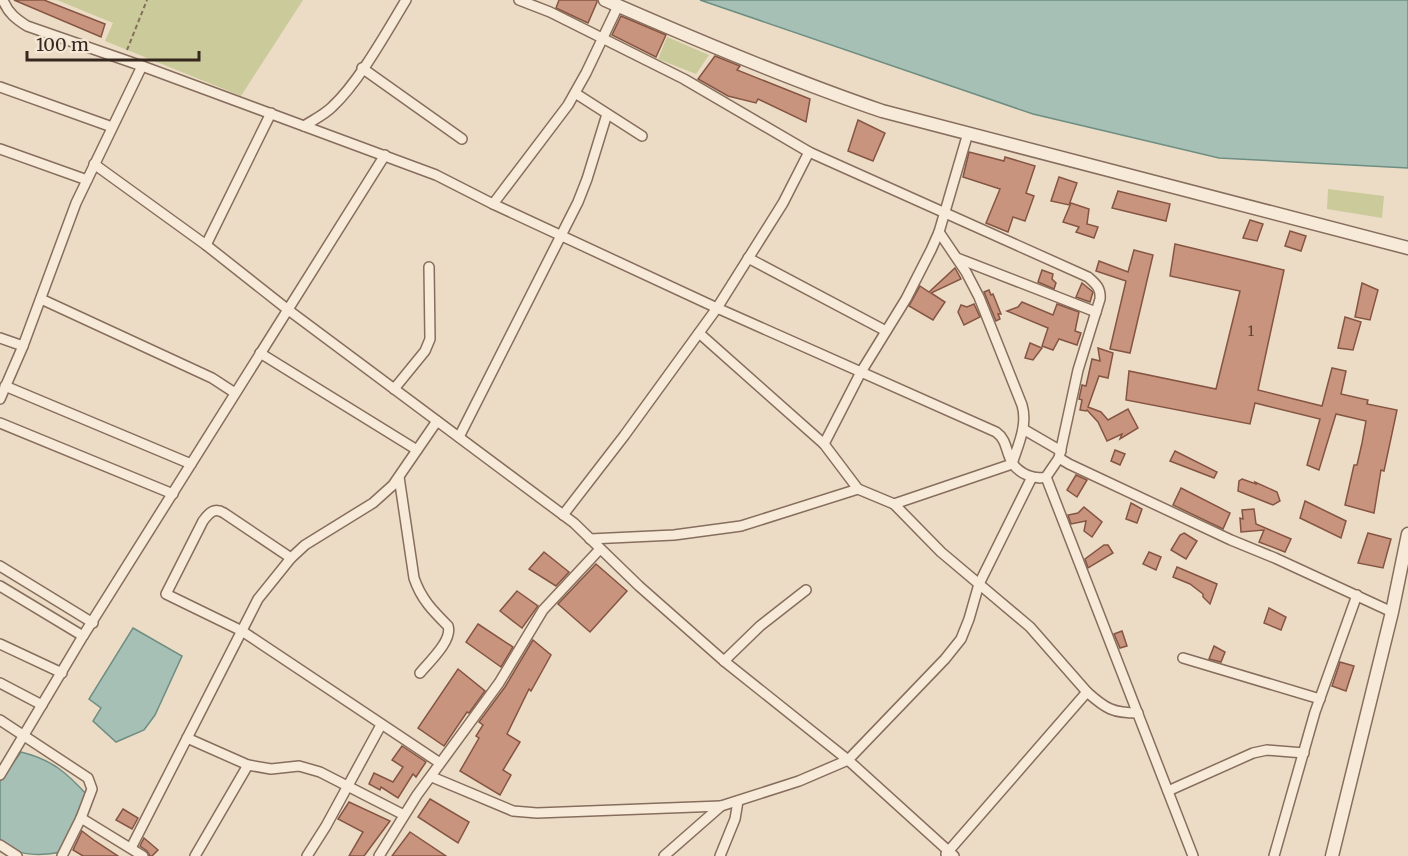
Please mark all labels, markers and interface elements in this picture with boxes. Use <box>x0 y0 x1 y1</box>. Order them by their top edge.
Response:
scale bar <box>27 24 200 62</box>
text: 100 m <box>36 33 89 56</box>
house number: 1 <box>1248 322 1254 340</box>

